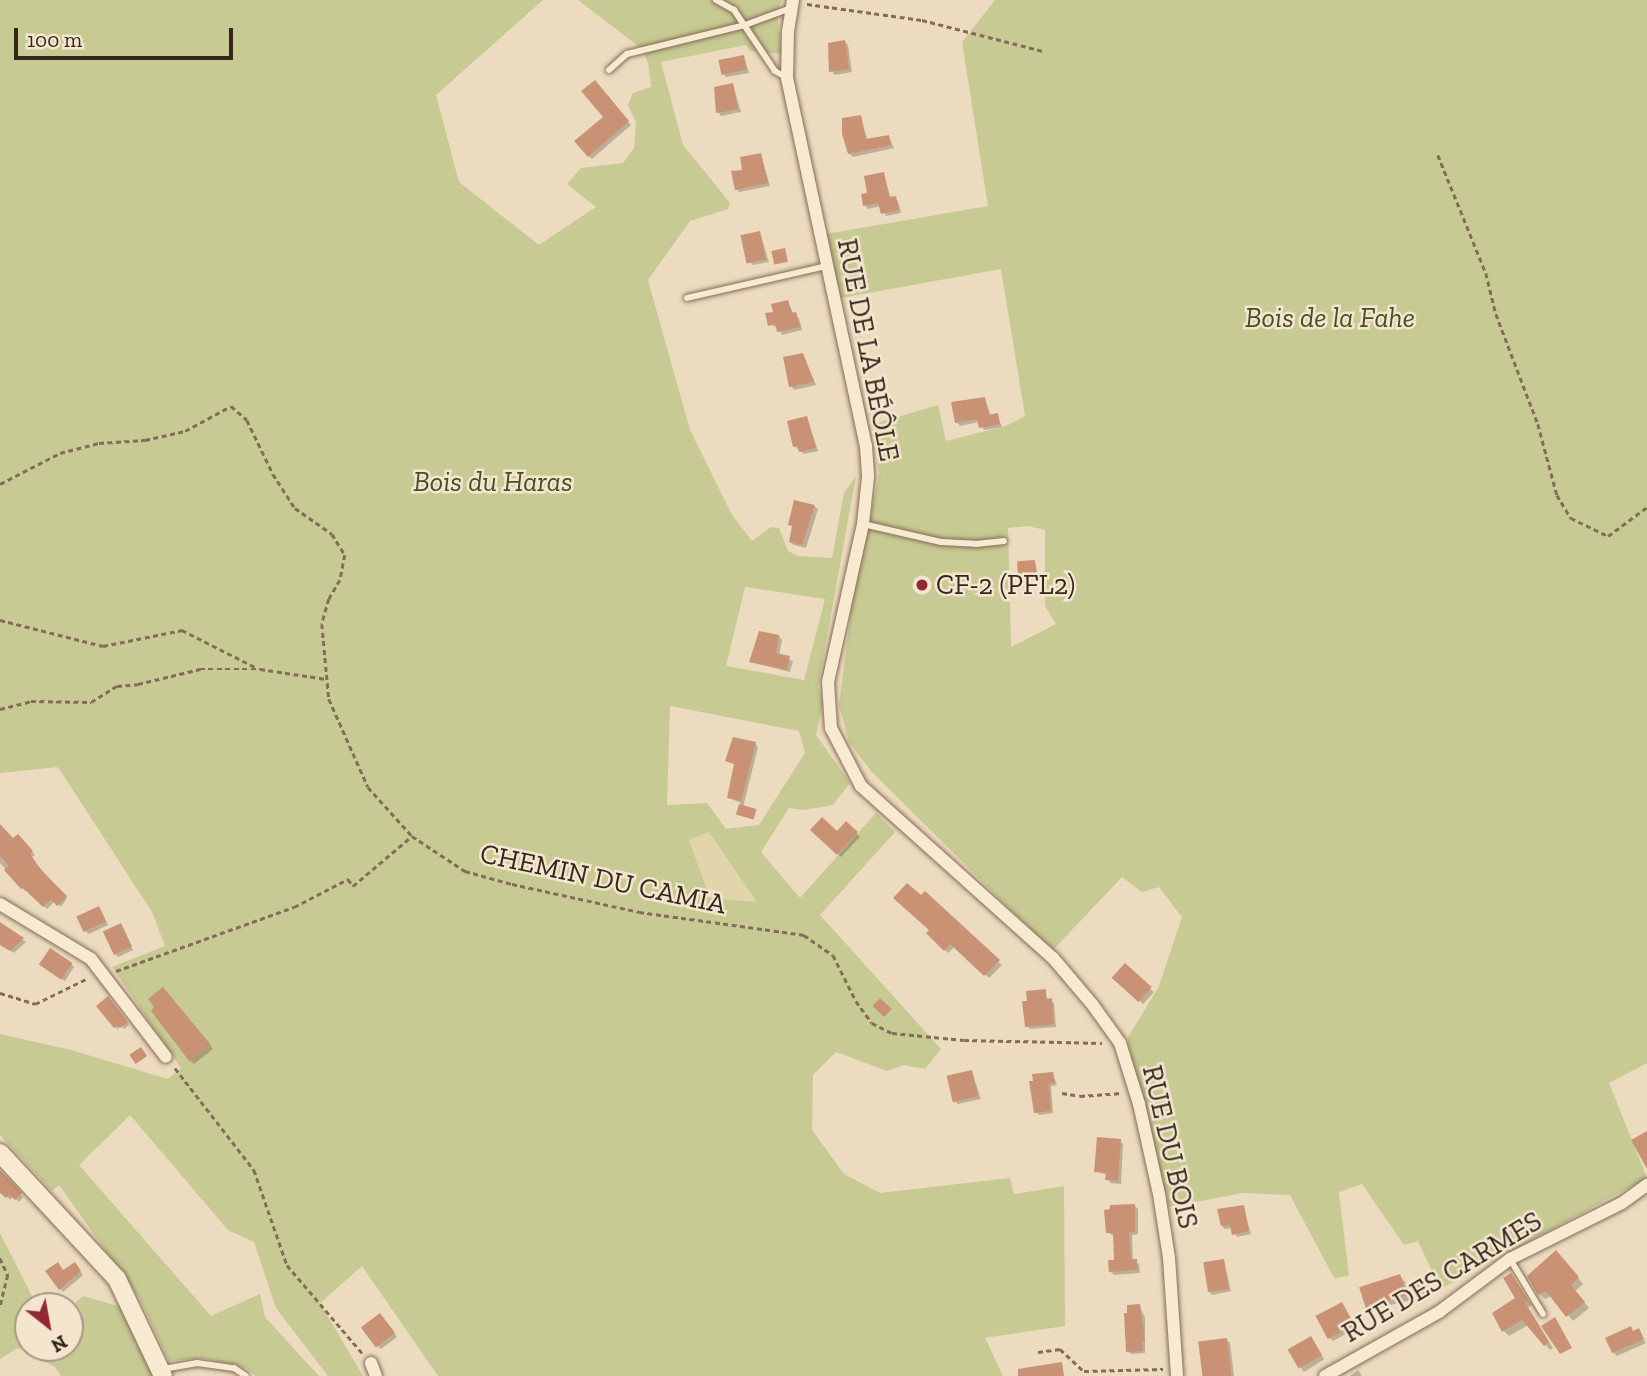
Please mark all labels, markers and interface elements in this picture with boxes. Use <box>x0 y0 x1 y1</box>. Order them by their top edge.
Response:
scale bar <box>18 14 236 58</box>
text: 100 m <box>27 27 82 52</box>
street label: RUE DE LA BÉÔLE <box>830 235 906 465</box>
park label: Bois de la Fahe <box>1245 301 1415 335</box>
park label: Bois du Haras <box>413 465 573 499</box>
place label: CF-2 (PFL2) <box>936 568 1075 602</box>
marker: CF-2 (PFL2) <box>914 577 930 593</box>
street label: CHEMIN DU CAMIA <box>477 837 729 921</box>
street label: RUE DU BOIS <box>1135 1062 1205 1232</box>
street label: RUE DES CARMES <box>1336 1204 1548 1350</box>
north arrow <box>14 1292 84 1362</box>
text: N <box>47 1330 71 1357</box>

